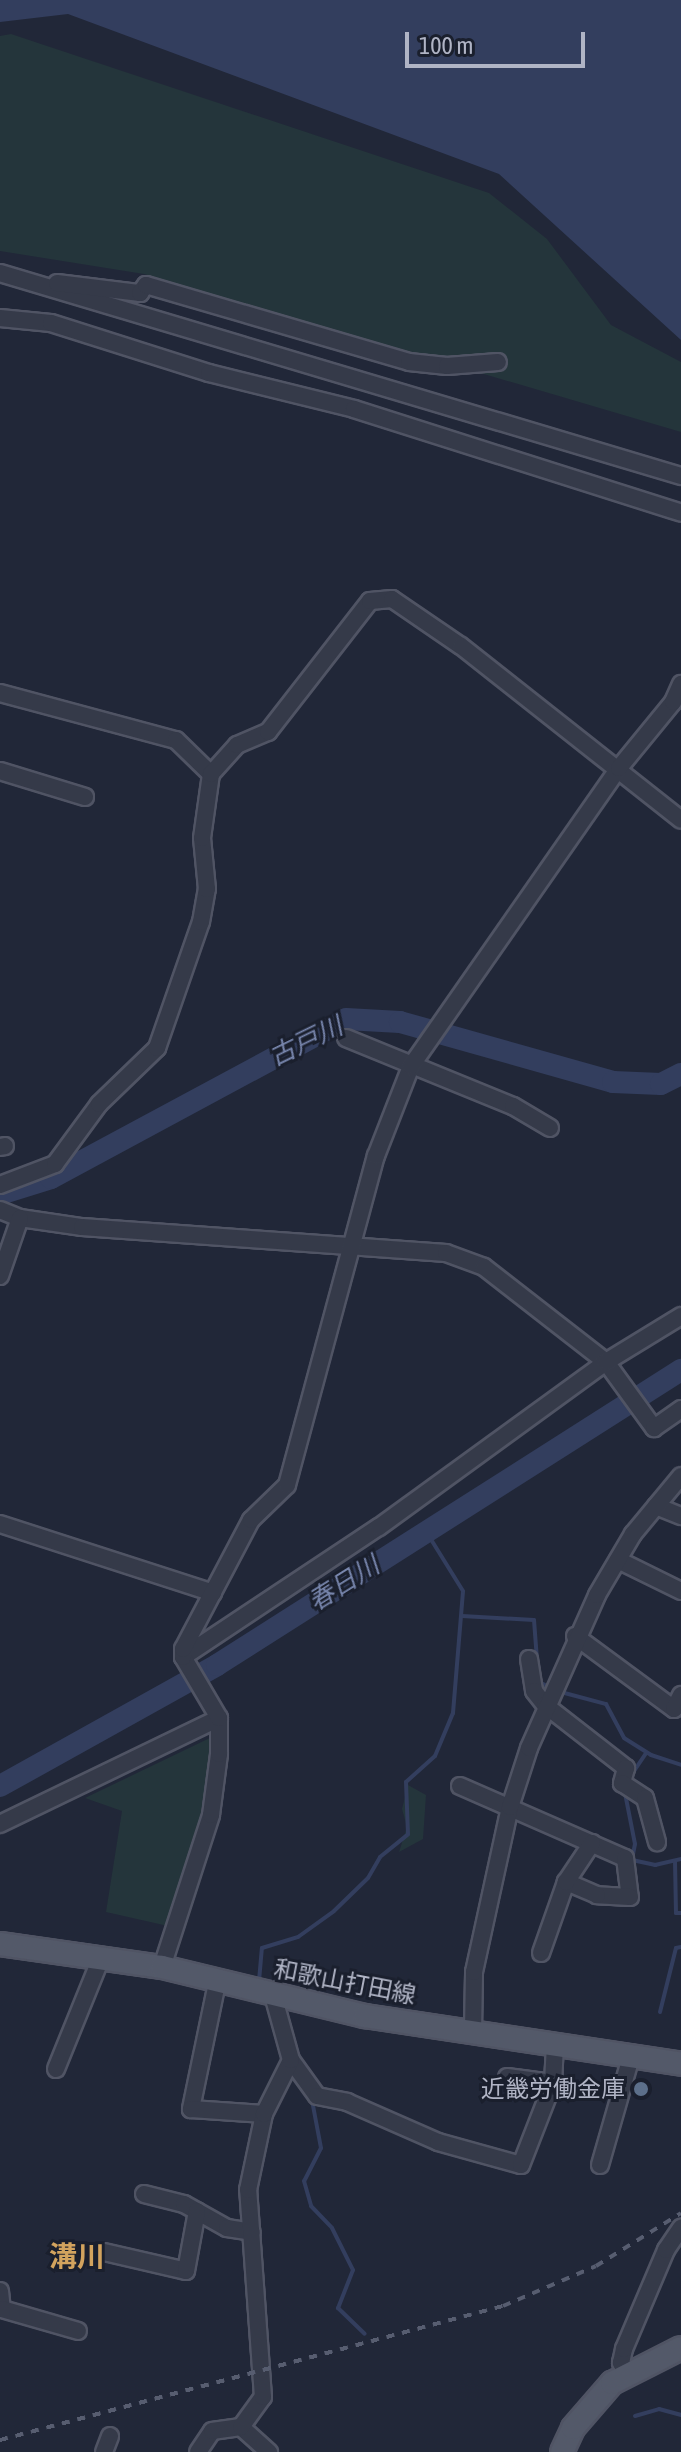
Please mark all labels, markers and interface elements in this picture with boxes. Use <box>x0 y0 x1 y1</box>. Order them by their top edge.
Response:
scale bar <box>409 16 589 66</box>
text: 100 m <box>419 32 473 59</box>
water label: 古戸川 <box>264 1011 348 1073</box>
water label: 春日川 <box>303 1550 385 1618</box>
street label: 和歌山打田線 <box>272 1954 418 2010</box>
place label: 近畿労働金庫 <box>481 2075 625 2103</box>
marker: 近畿労働金庫 <box>632 2080 650 2098</box>
district label: 溝川 <box>49 2239 105 2273</box>

